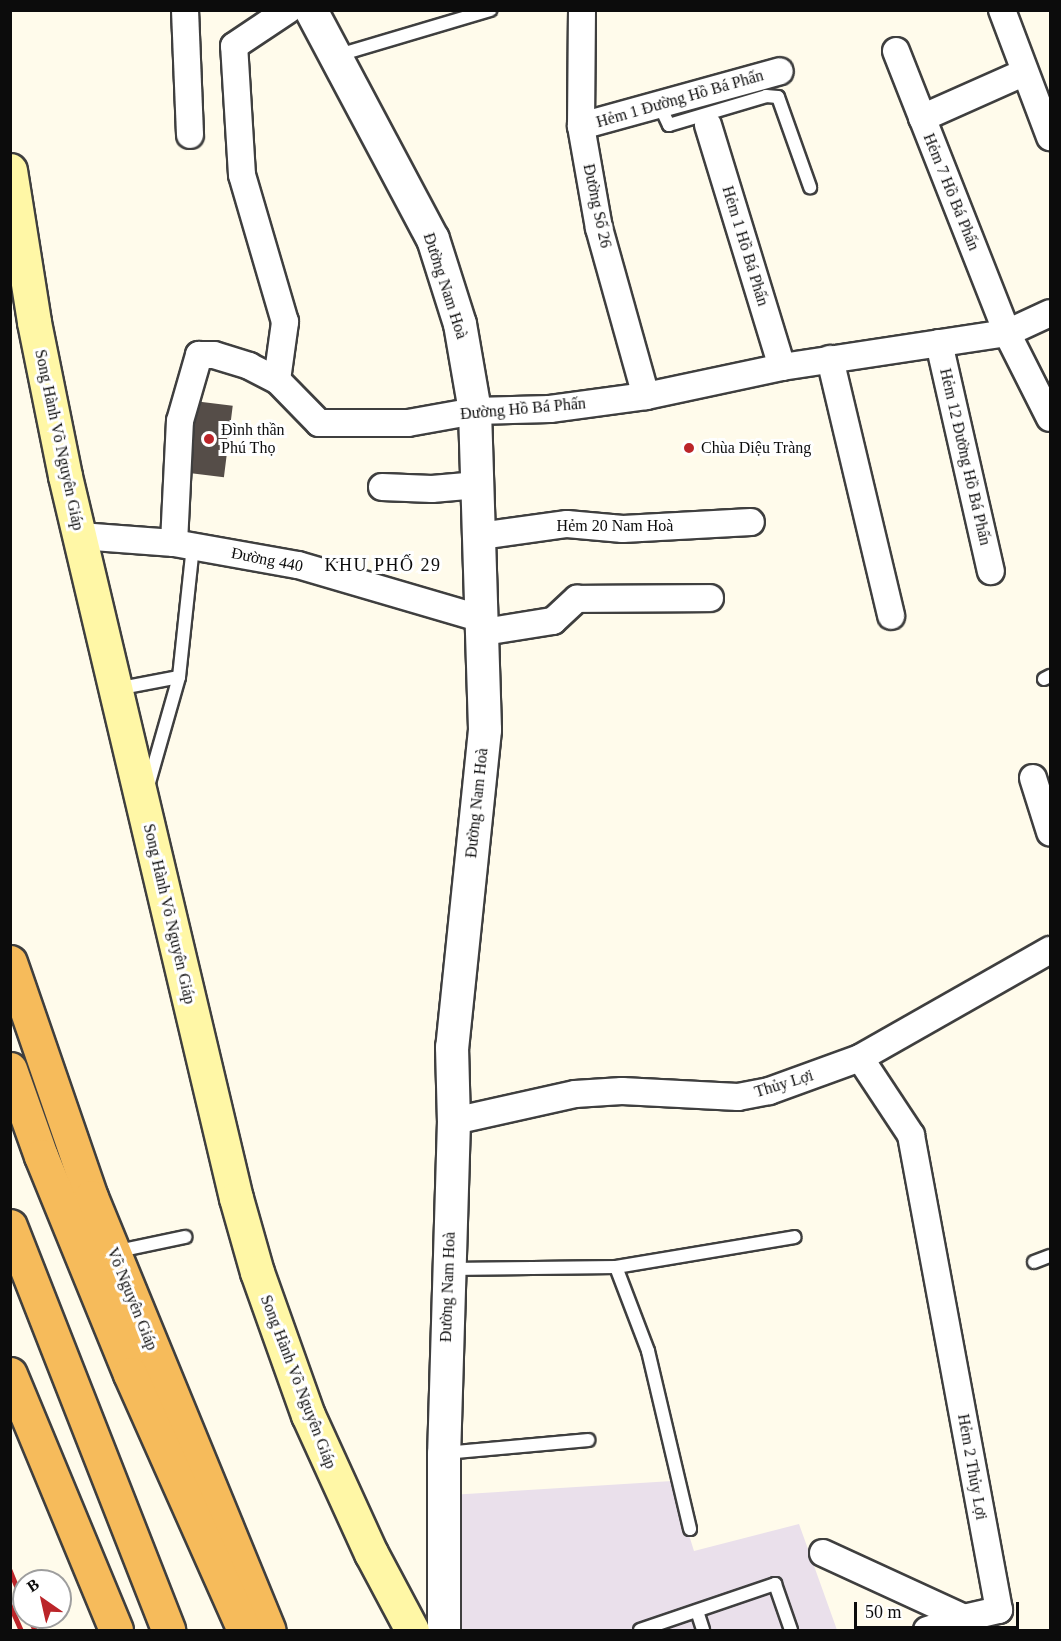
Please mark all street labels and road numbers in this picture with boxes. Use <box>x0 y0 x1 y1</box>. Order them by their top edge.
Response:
street label: Hẻm 1 Đường Hồ Bá Phấn <box>594 66 766 132</box>
street label: Hẻm 7 Hồ Bá Phấn <box>919 131 983 253</box>
street label: Đường Số 26 <box>579 162 615 250</box>
street label: Hẻm 1 Hồ Bá Phấn <box>718 184 772 308</box>
street label: Đường Nam Hoà <box>419 231 471 341</box>
street label: Song Hành Võ Nguyên Giáp <box>30 348 88 532</box>
street label: Hẻm 12 Đường Hồ Bá Phấn <box>935 367 995 547</box>
street label: Đường Hồ Bá Phấn <box>459 394 587 424</box>
street label: Hẻm 20 Nam Hoà <box>557 516 673 536</box>
street label: Đường 440 <box>229 544 305 576</box>
street label: Đường Nam Hoà <box>462 747 492 859</box>
street label: Song Hành Võ Nguyên Giáp <box>139 822 199 1006</box>
street label: Thủy Lợi <box>752 1066 816 1102</box>
street label: Đường Nam Hoà <box>436 1231 460 1343</box>
street label: Võ Nguyên Giáp <box>103 1245 161 1353</box>
street label: Song Hành Võ Nguyên Giáp <box>256 1292 340 1472</box>
street label: Hẻm 2 Thủy Lợi <box>953 1412 991 1522</box>

